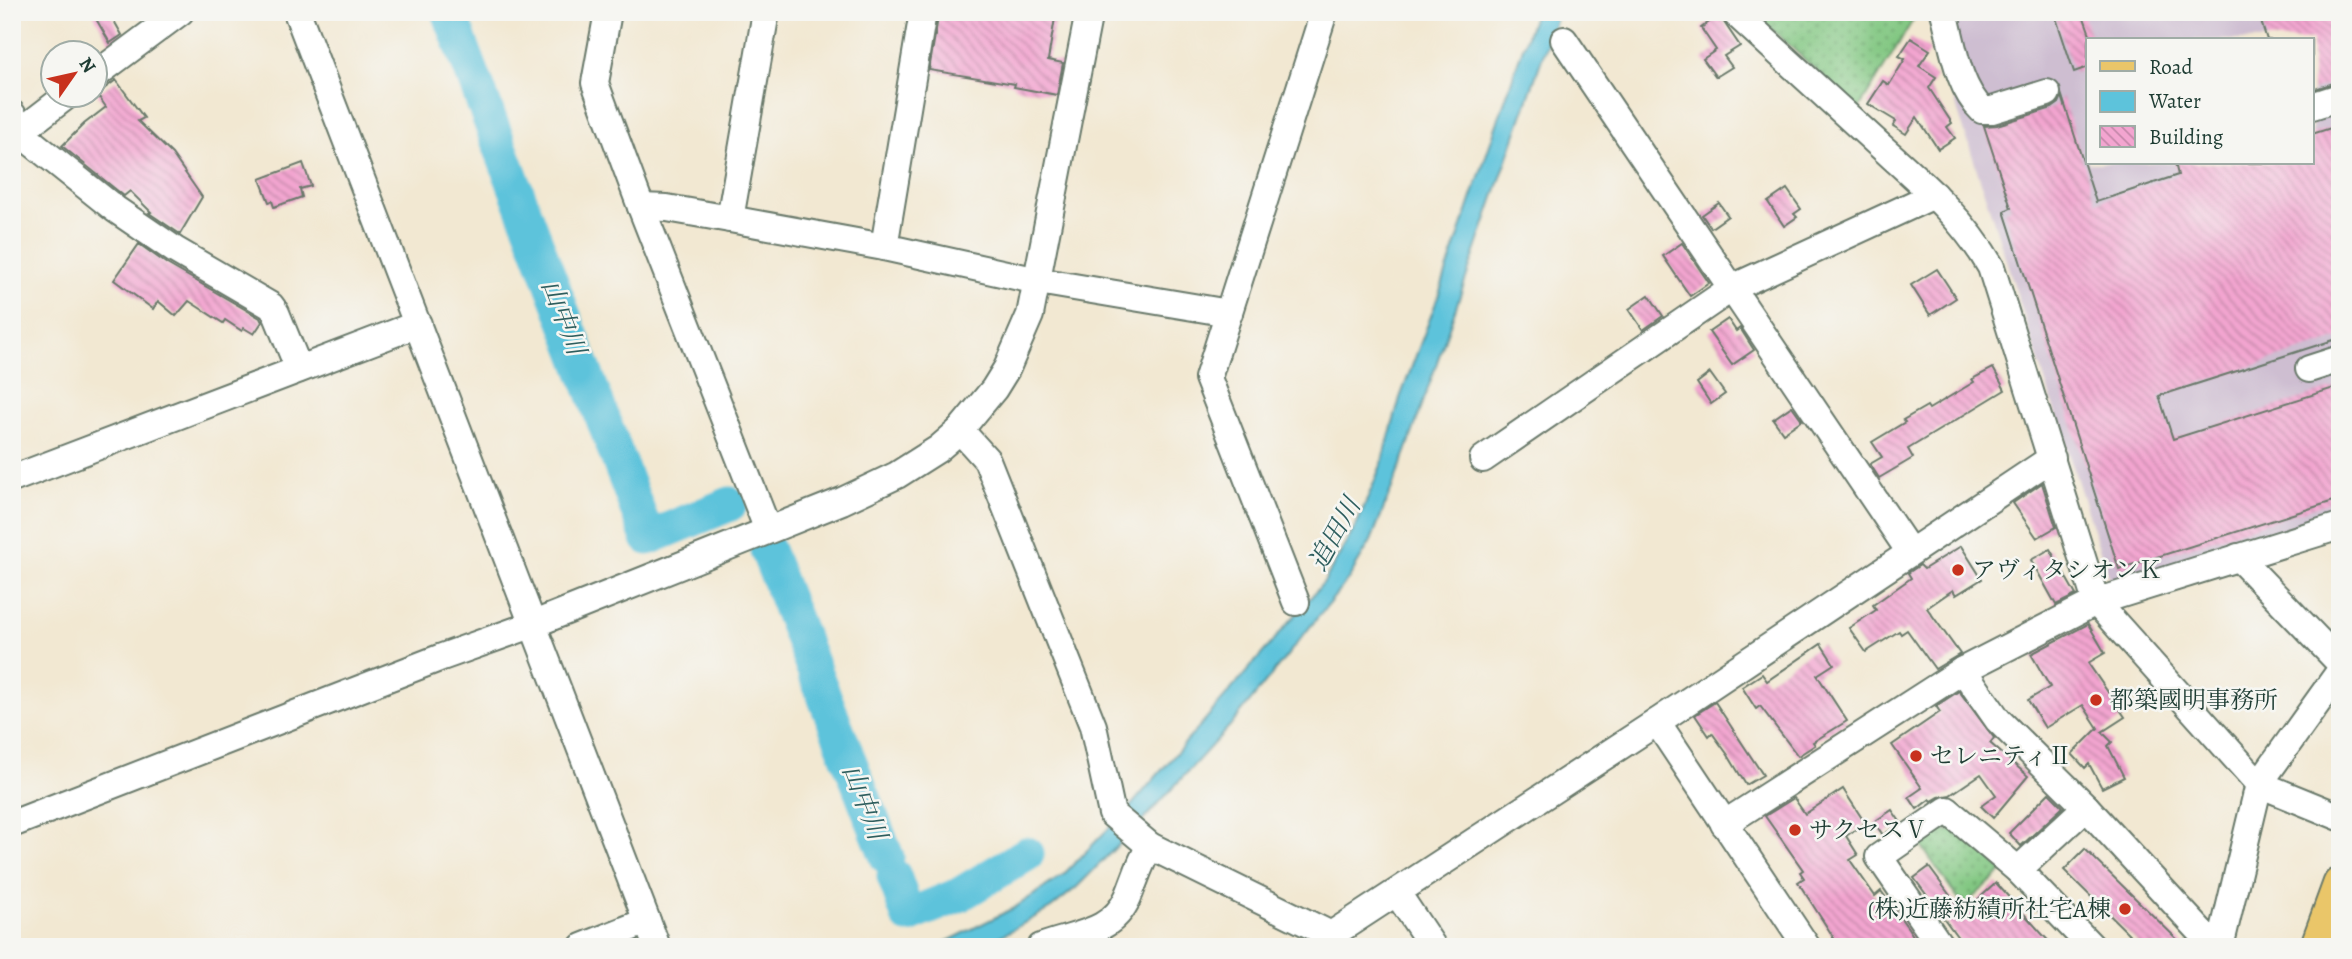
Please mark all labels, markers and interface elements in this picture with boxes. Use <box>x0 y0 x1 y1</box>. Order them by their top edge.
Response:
north arrow <box>38 38 108 108</box>
legend <box>2086 38 2314 164</box>
text: N <box>73 52 102 78</box>
text: Road <box>2149 53 2193 81</box>
text: Water <box>2148 87 2201 115</box>
text: Building <box>2149 123 2224 151</box>
water label: 山中川 <box>533 274 595 363</box>
water label: 追田川 <box>1300 489 1370 577</box>
place label: アヴィタシオンＫ <box>1972 554 2163 586</box>
marker: アヴィタシオンＫ <box>1950 562 1966 578</box>
place label: 都築國明事務所 <box>2110 684 2278 716</box>
marker: 都築國明事務所 <box>2088 692 2104 708</box>
place label: セレニティⅡ <box>1930 740 2072 772</box>
marker: セレニティⅡ <box>1908 748 1924 764</box>
water label: 山中川 <box>834 759 896 848</box>
place label: サクセスⅤ <box>1809 814 1928 846</box>
marker: サクセスⅤ <box>1787 822 1803 838</box>
place label: (株)近藤紡績所社宅A棟 <box>1868 893 2111 925</box>
marker: (株)近藤紡績所社宅A棟 <box>2117 901 2133 917</box>

